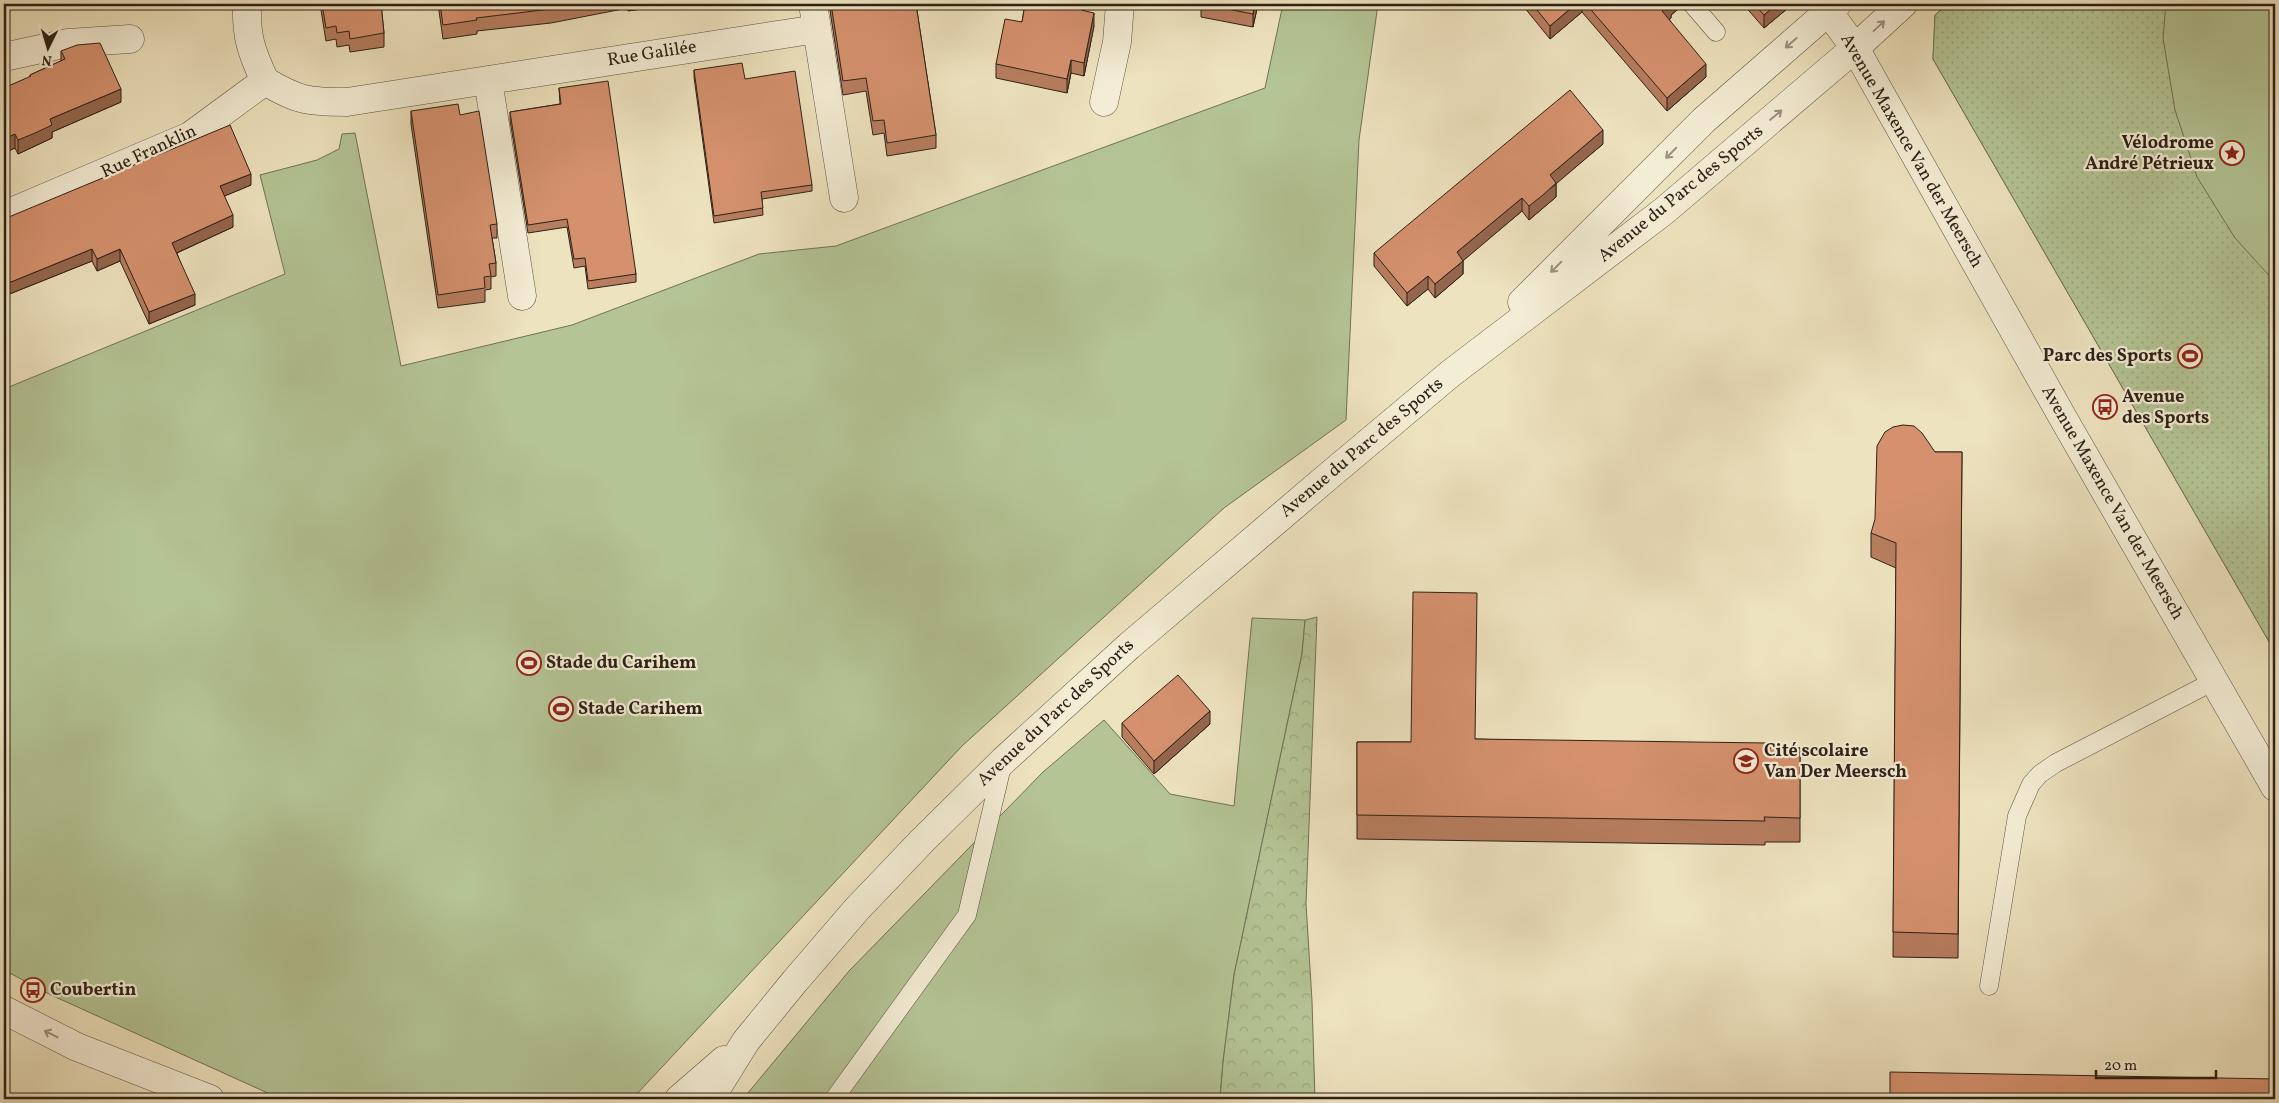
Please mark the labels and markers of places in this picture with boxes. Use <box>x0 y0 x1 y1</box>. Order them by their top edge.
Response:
place label: Vélodrome André Pétrieux <box>2085 131 2214 177</box>
place icon: Vélodrome André Pétrieux <box>2219 140 2245 166</box>
sports icon: Parc des Sports <box>2177 343 2203 369</box>
place label: Parc des Sports <box>2043 344 2172 369</box>
place label: Avenue des Sports <box>2122 385 2209 431</box>
bus stop icon: Avenue des Sports <box>2092 394 2118 420</box>
sports icon: Stade du Carihem <box>516 650 542 676</box>
place label: Stade du Carihem <box>546 651 696 676</box>
sports icon: Stade Carihem <box>548 696 574 722</box>
place label: Stade Carihem <box>578 697 703 722</box>
place label: Cité scolaire Van Der Meersch <box>1764 739 1907 785</box>
school or university icon: Cité scolaire Van Der Meersch <box>1733 748 1759 774</box>
bus stop icon: Coubertin <box>20 977 46 1003</box>
place label: Coubertin <box>50 978 137 1003</box>

